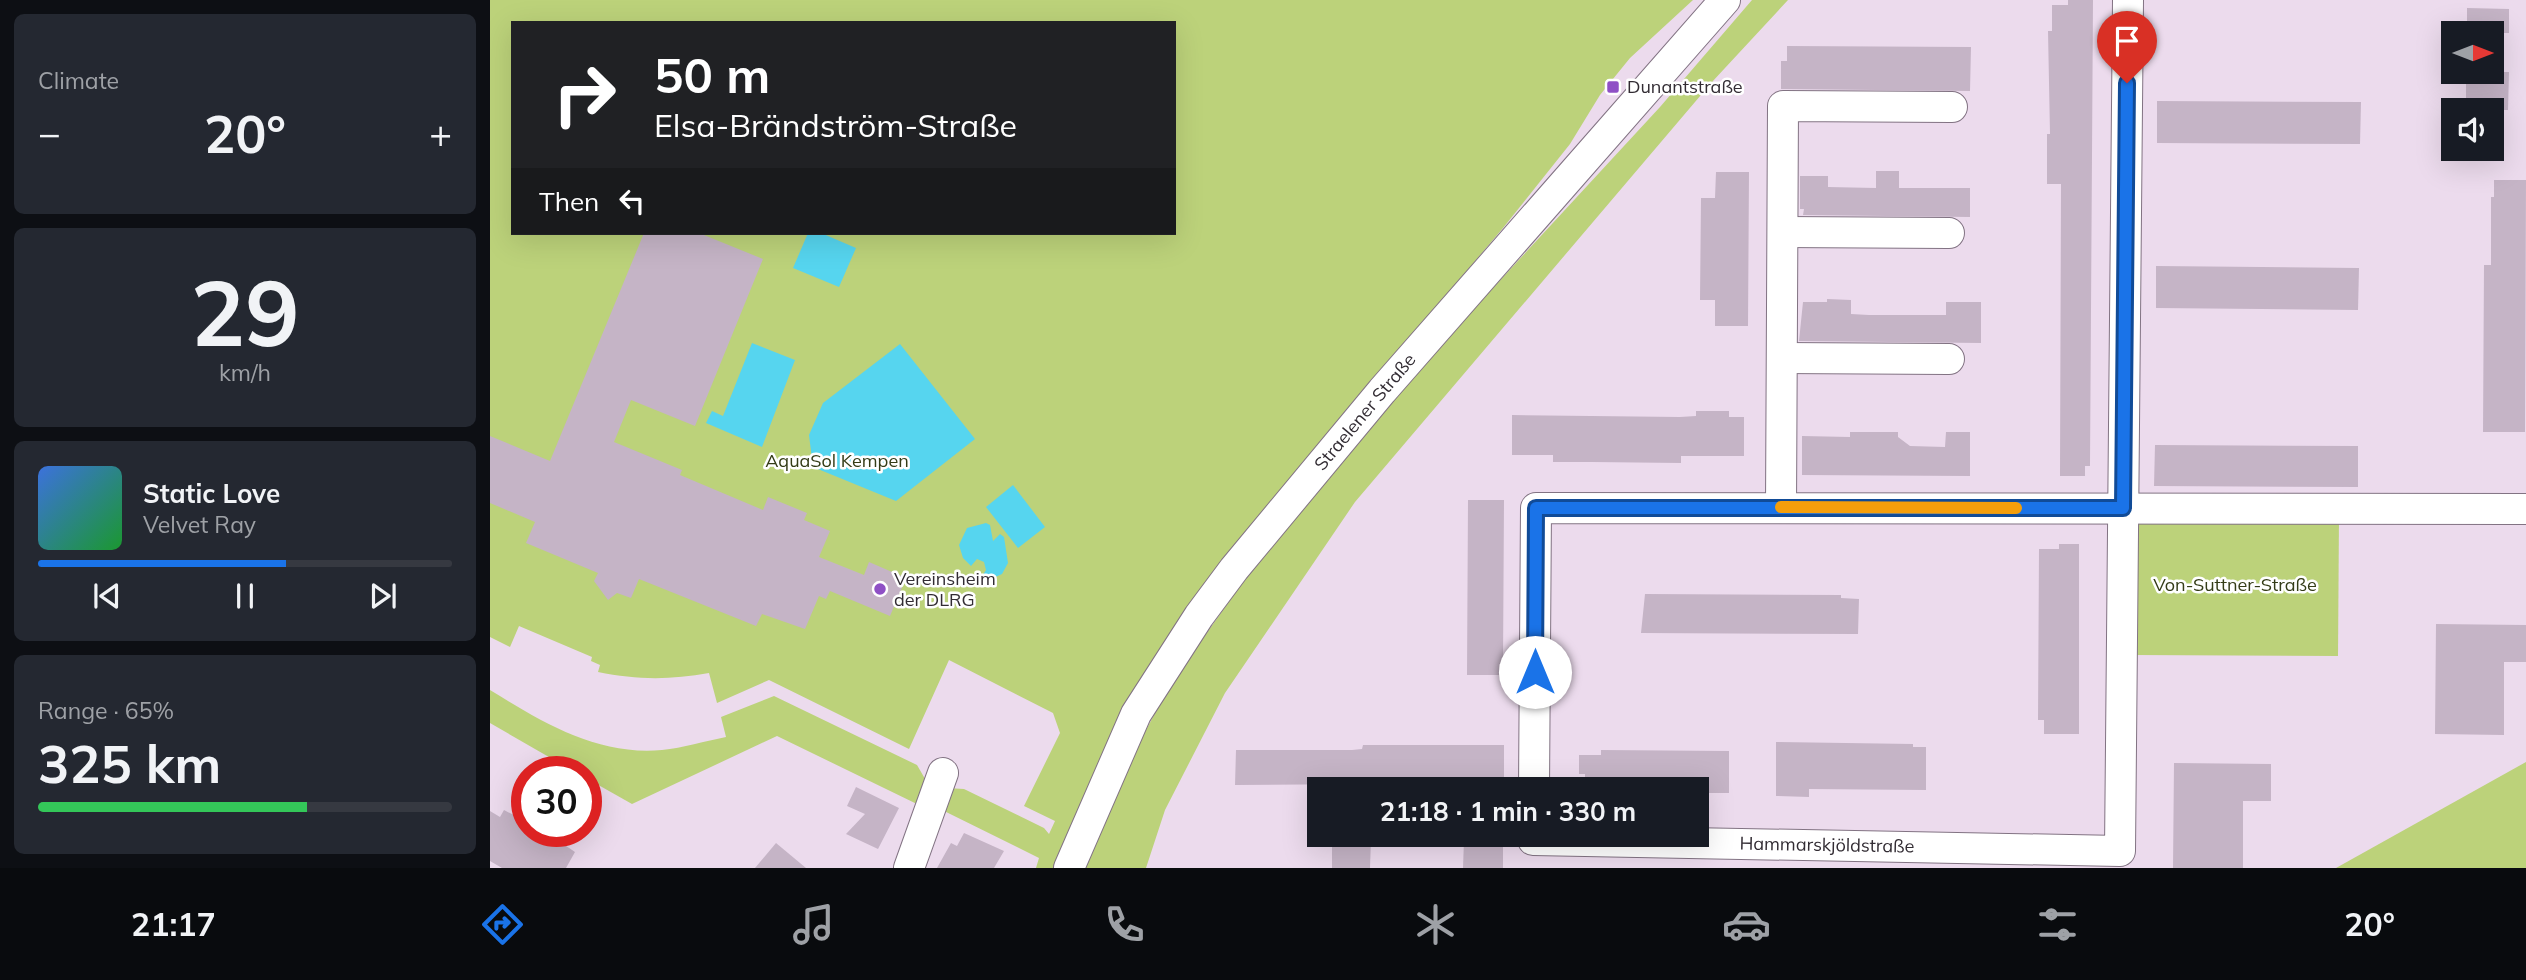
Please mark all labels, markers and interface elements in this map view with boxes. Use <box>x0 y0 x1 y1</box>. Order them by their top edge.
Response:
pin <box>2097 11 2157 83</box>
north arrow <box>2441 21 2504 84</box>
map controls <box>2441 21 2504 161</box>
icon: arrive <box>2108 22 2146 60</box>
text: 50 m <box>654 44 770 105</box>
icon: right <box>539 49 630 140</box>
text: Climate <box>38 66 119 95</box>
place label: Dunantstraße <box>1627 75 1743 98</box>
marker: Dunantstraße <box>1605 79 1621 95</box>
button: sound <box>2441 98 2504 161</box>
text: 20° <box>204 101 286 166</box>
text: Elsa-Brändström-Straße <box>654 105 1017 145</box>
text: − <box>38 109 61 157</box>
text: + <box>429 109 452 157</box>
icon: left <box>613 182 651 220</box>
text: Then <box>539 185 599 218</box>
text: 29 <box>190 255 300 369</box>
street label: Straelener Straße <box>1309 348 1420 475</box>
text: km/h <box>219 358 271 387</box>
park label: AquaSol Kempen <box>765 449 909 472</box>
text: Static Love <box>143 477 280 510</box>
text: Velvet Ray <box>143 510 256 539</box>
place label: Vereinsheim der DLRG <box>894 567 996 611</box>
park label: Von-Suttner-Straße <box>2153 573 2317 596</box>
icon: previous <box>88 577 126 615</box>
icon: pause <box>226 577 264 615</box>
icon: next <box>364 577 402 615</box>
marker: Vereinsheim der DLRG <box>872 581 888 597</box>
position arrow <box>1498 635 1572 709</box>
text: Range · 65% <box>38 696 174 725</box>
text: 325 km <box>38 731 221 796</box>
speed limit sign: 30 <box>511 756 602 847</box>
text: 21:18 · 1 min · 330 m <box>1380 795 1636 828</box>
street label: Hammarskjöldstraße <box>1739 831 1915 858</box>
icon: directions <box>478 900 527 949</box>
icon: music <box>789 900 838 949</box>
icon: phone <box>1100 900 1149 949</box>
icon: climate <box>1411 900 1460 949</box>
icon: car <box>1722 900 1771 949</box>
icon: filters <box>2033 900 2082 949</box>
text: 21:17 <box>131 904 216 944</box>
text: 20° <box>2344 904 2395 944</box>

